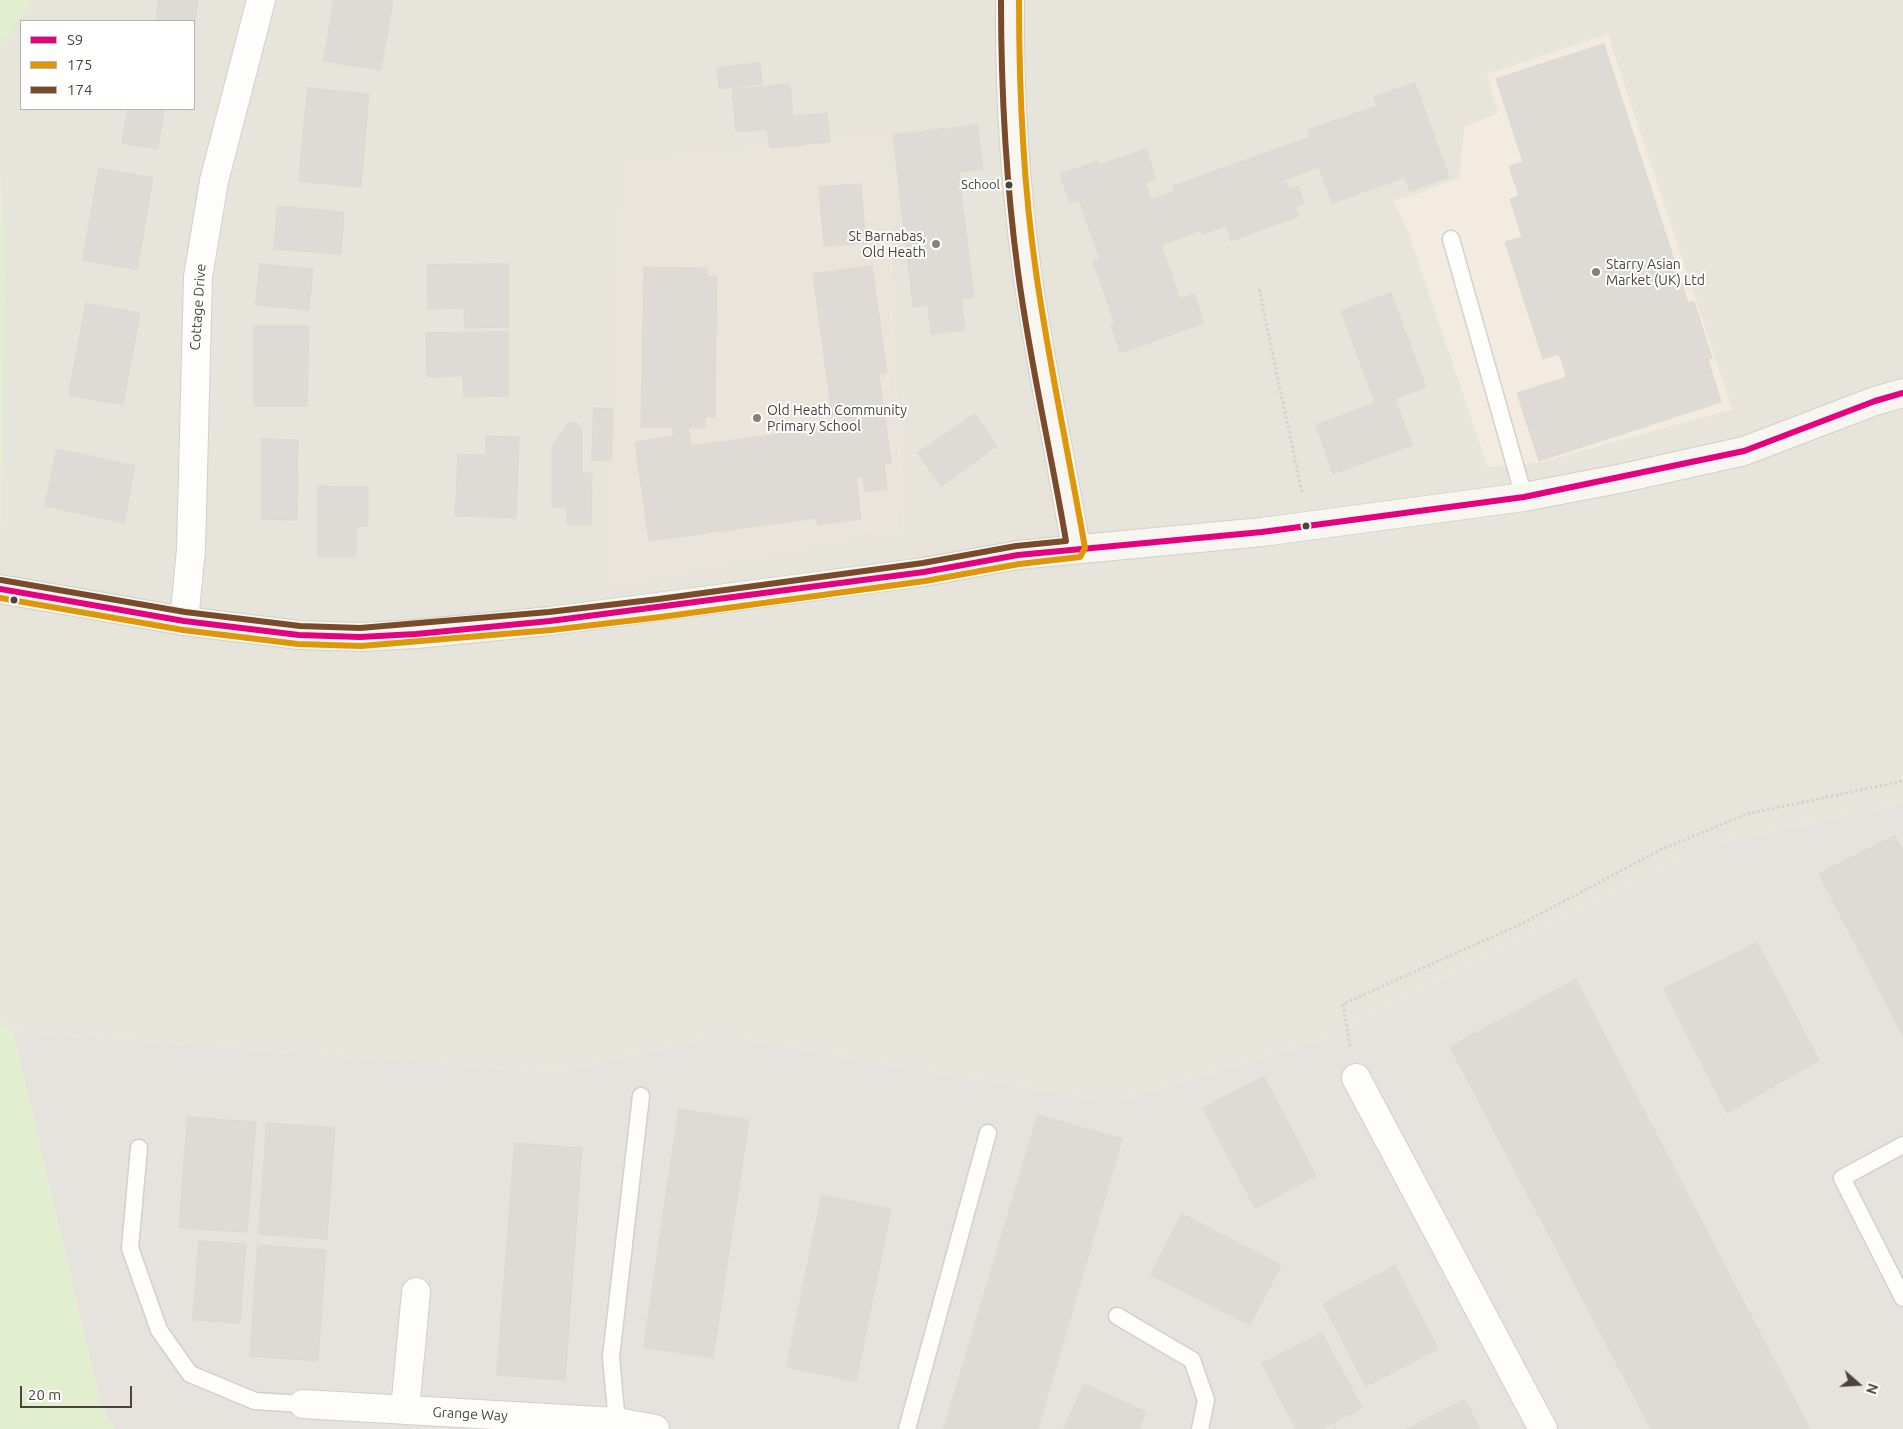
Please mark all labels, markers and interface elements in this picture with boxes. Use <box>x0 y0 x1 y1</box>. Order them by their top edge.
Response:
legend <box>20 20 195 110</box>
text: S9 <box>67 31 83 48</box>
text: 175 <box>67 56 92 73</box>
text: 174 <box>67 81 92 98</box>
place label: School <box>961 177 1000 193</box>
marker: School <box>1004 180 1014 190</box>
place label: St Barnabas, Old Heath <box>848 228 926 260</box>
marker: St Barnabas, Old Heath <box>930 238 942 250</box>
place label: Starry Asian Market (UK) Ltd <box>1606 256 1705 288</box>
street label: Cottage Drive <box>187 263 209 351</box>
marker: Starry Asian Market (UK) Ltd <box>1590 266 1602 278</box>
place label: Old Heath Community Primary School <box>767 402 907 434</box>
marker: Old Heath Community Primary School <box>751 412 763 424</box>
unlabelled marker <box>1301 521 1311 531</box>
unlabelled marker <box>9 595 19 605</box>
north arrow <box>1833 1359 1883 1409</box>
scale bar <box>22 1376 135 1408</box>
text: N <box>1863 1381 1881 1396</box>
text: 20 m <box>28 1386 61 1403</box>
street label: Grange Way <box>432 1404 508 1424</box>

